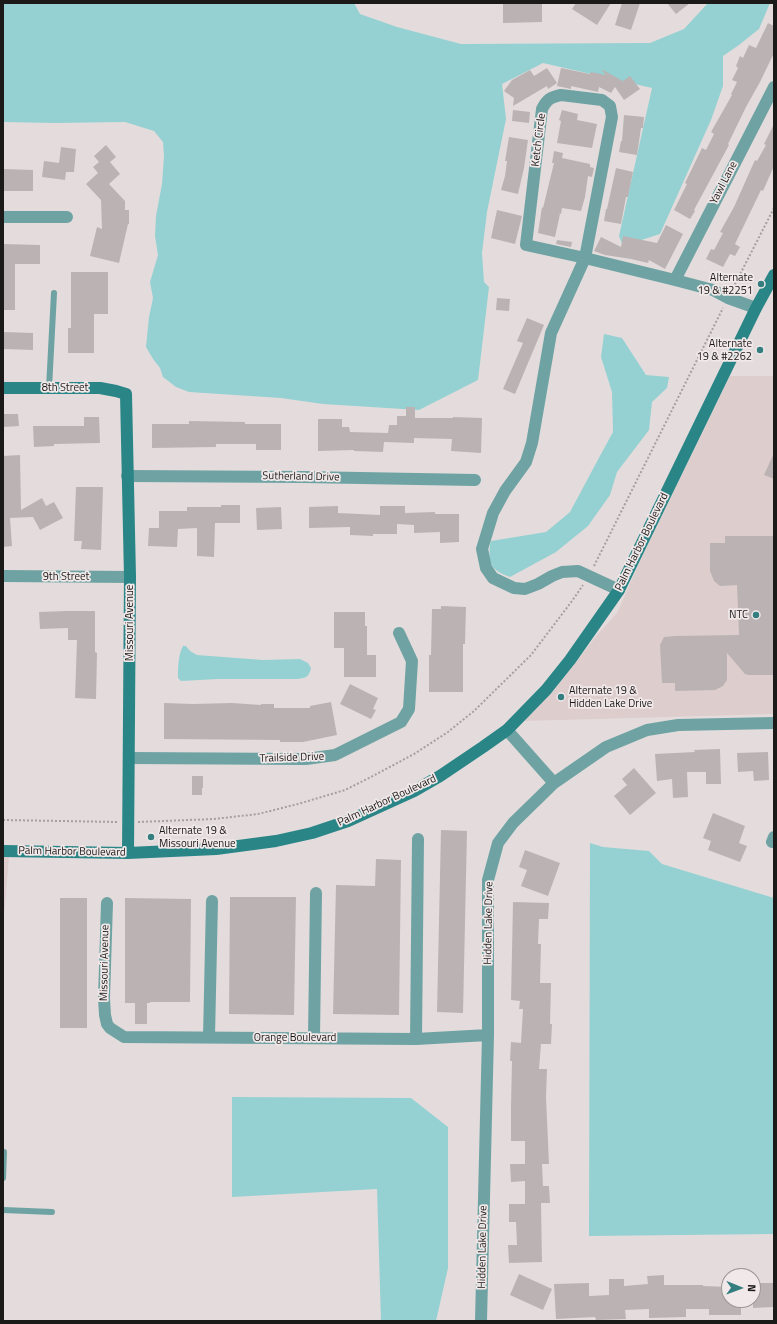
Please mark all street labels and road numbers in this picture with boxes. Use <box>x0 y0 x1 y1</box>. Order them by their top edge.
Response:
street label: Ketch Circle <box>529 113 549 167</box>
street label: Yawl Lane <box>708 159 740 207</box>
street label: 8th Street <box>42 381 88 395</box>
street label: Sutherland Drive <box>262 470 340 484</box>
street label: Palm Harbor Boulevard <box>613 491 671 593</box>
street label: 9th Street <box>43 570 89 584</box>
street label: Missouri Avenue <box>123 585 137 661</box>
street label: Trailside Drive <box>260 750 324 766</box>
street label: Palm Harbor Boulevard <box>336 772 438 830</box>
street label: Palm Harbor Boulevard <box>18 844 126 860</box>
street label: Hidden Lake Drive <box>482 881 496 965</box>
street label: Missouri Avenue <box>98 925 112 1001</box>
street label: Orange Boulevard <box>254 1031 336 1045</box>
street label: Hidden Lake Drive <box>476 1205 490 1289</box>

